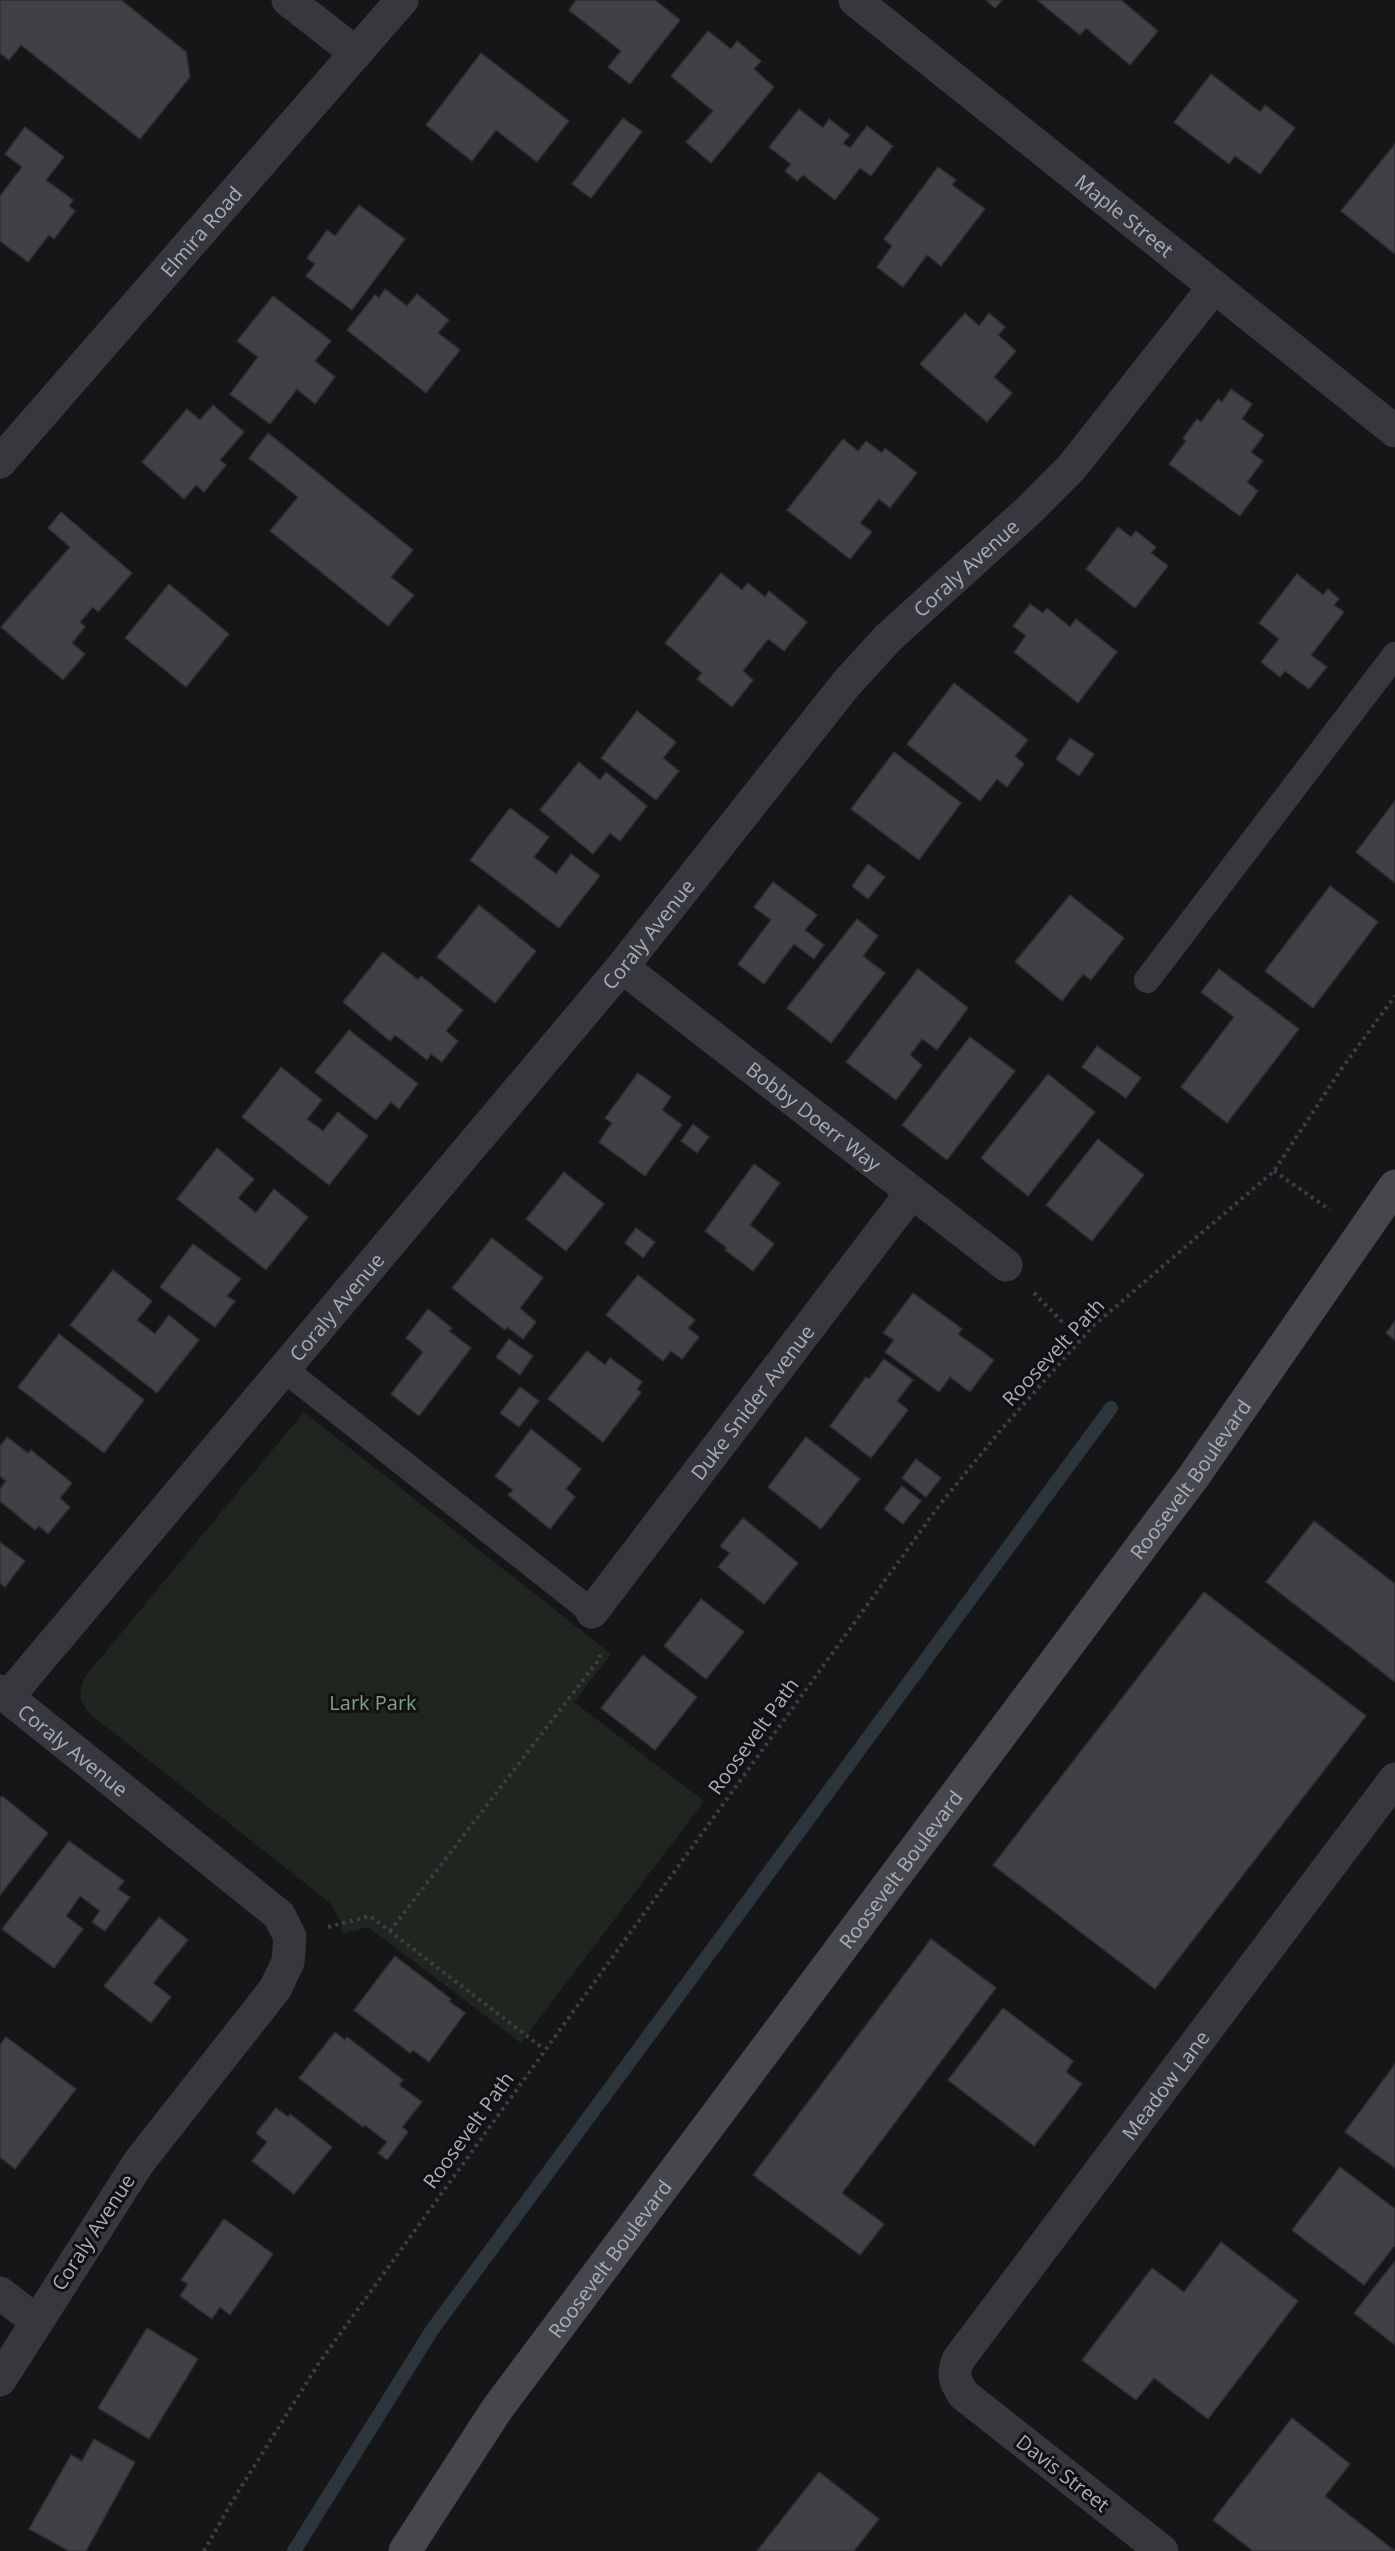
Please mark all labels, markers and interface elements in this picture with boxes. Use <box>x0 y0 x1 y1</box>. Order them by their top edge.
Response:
street label: Maple Street <box>1070 168 1179 263</box>
street label: Elmira Road <box>154 180 248 282</box>
street label: Coraly Avenue <box>907 513 1024 623</box>
street label: Coraly Avenue <box>596 873 700 995</box>
street label: Bobby Doerr Way <box>741 1055 888 1177</box>
street label: Coraly Avenue <box>283 1247 390 1367</box>
street label: Roosevelt Path <box>996 1292 1110 1412</box>
street label: Duke Snider Avenue <box>684 1319 820 1485</box>
street label: Roosevelt Boulevard <box>1123 1394 1257 1564</box>
street label: Roosevelt Path <box>701 1672 805 1800</box>
park label: Lark Park <box>329 1689 417 1716</box>
street label: Coraly Avenue <box>13 1697 134 1802</box>
street label: Roosevelt Boulevard <box>832 1785 968 1954</box>
street label: Meadow Lane <box>1115 2025 1215 2145</box>
street label: Roosevelt Path <box>416 2066 520 2194</box>
street label: Coraly Avenue <box>45 2169 141 2295</box>
street label: Roosevelt Boulevard <box>541 2174 677 2343</box>
street label: Davis Street <box>1011 2428 1115 2518</box>

